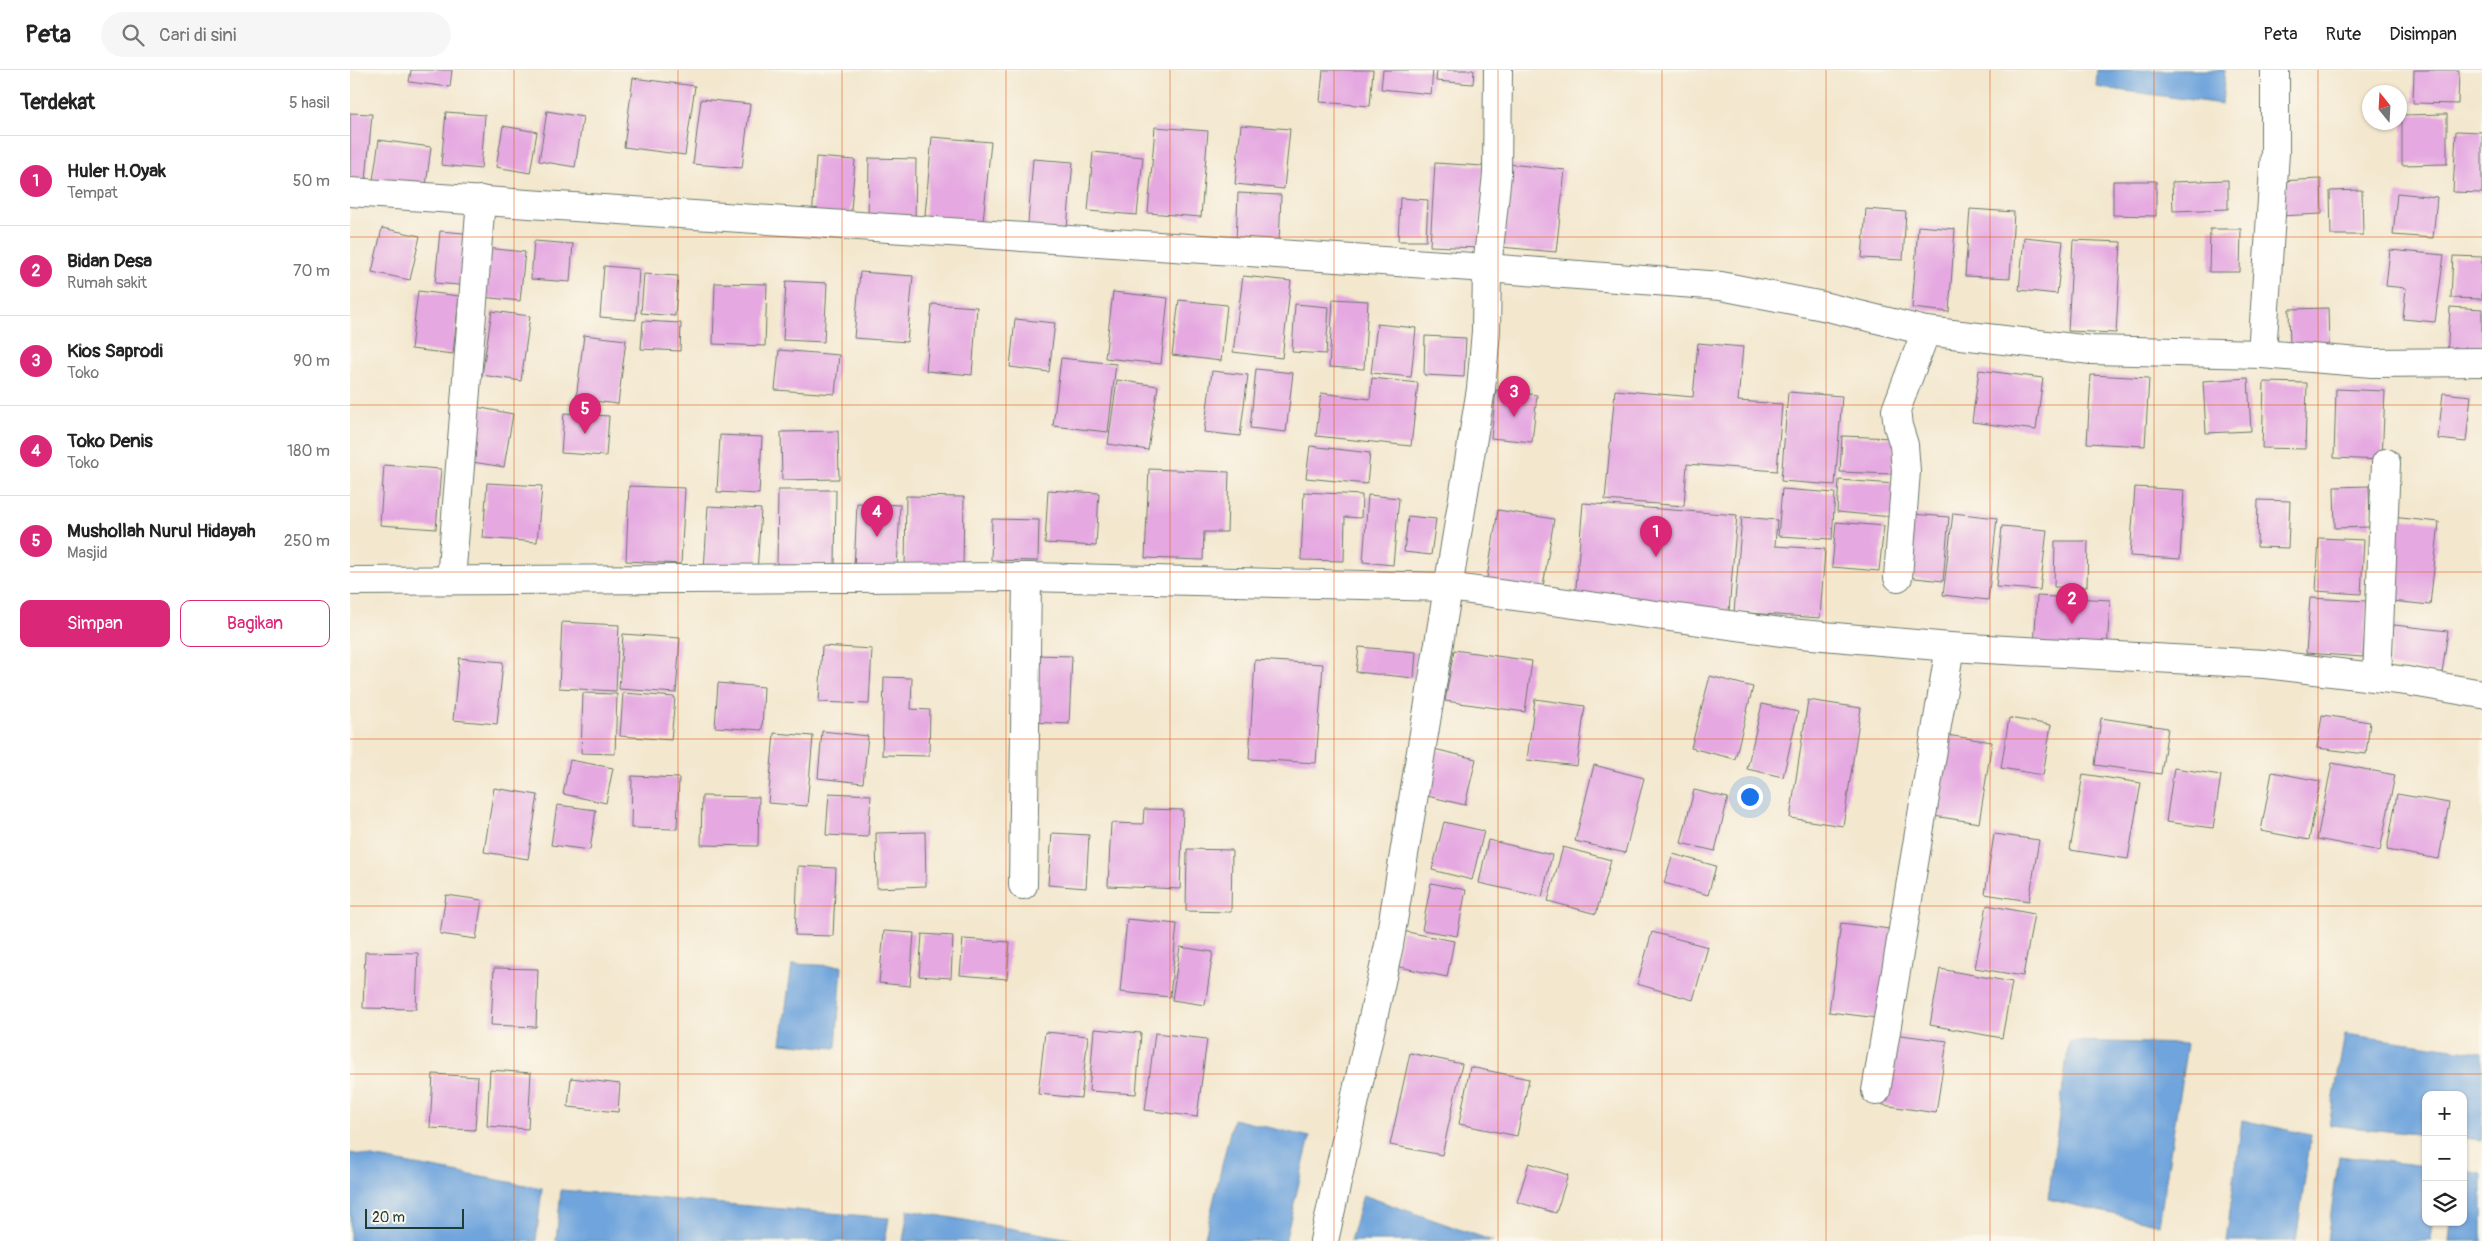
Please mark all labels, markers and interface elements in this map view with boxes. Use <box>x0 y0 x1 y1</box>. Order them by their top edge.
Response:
search box <box>101 12 451 57</box>
text: Peta <box>25 20 71 49</box>
icon: search <box>119 21 147 49</box>
text: Cari di sini <box>159 23 236 47</box>
text: Peta <box>2263 23 2298 46</box>
text: Rute <box>2326 23 2361 46</box>
text: Disimpan <box>2389 23 2457 46</box>
north arrow <box>2362 85 2407 130</box>
text: Terdekat <box>20 89 95 116</box>
text: 5 hasil <box>289 93 330 113</box>
text: Huler H.Oyak <box>67 159 166 183</box>
text: 1 <box>33 171 39 191</box>
text: 50 m <box>293 171 330 191</box>
text: Tempat <box>67 183 118 203</box>
text: Bidan Desa <box>67 249 152 273</box>
text: 2 <box>32 261 40 281</box>
text: 70 m <box>293 261 330 281</box>
text: Rumah sakit <box>67 273 147 293</box>
text: Kios Saprodi <box>67 339 163 363</box>
text: 3 <box>32 351 40 371</box>
text: 90 m <box>293 351 330 371</box>
text: Toko <box>67 363 99 383</box>
pin: 3 <box>1498 376 1530 417</box>
pin: 5 <box>569 393 601 434</box>
text: Toko Denis <box>67 429 153 453</box>
text: 4 <box>31 441 41 461</box>
text: 180 m <box>287 441 330 461</box>
text: Toko <box>67 453 99 473</box>
pin: 4 <box>861 496 893 537</box>
pin: 1 <box>1640 516 1672 557</box>
text: Mushollah Nurul Hidayah <box>67 519 256 543</box>
text: 5 <box>32 531 40 551</box>
text: 250 m <box>284 531 330 551</box>
text: Masjid <box>67 543 107 563</box>
pin: 2 <box>2056 583 2088 624</box>
button: Simpan <box>20 600 170 647</box>
button: Bagikan <box>180 600 330 647</box>
your location <box>1737 784 1763 810</box>
map controls <box>2422 1091 2467 1226</box>
button: + <box>2422 1091 2467 1136</box>
button: − <box>2422 1136 2467 1181</box>
button: layers <box>2422 1181 2467 1226</box>
scale bar <box>365 1206 464 1229</box>
text: 20 m <box>372 1209 405 1226</box>

